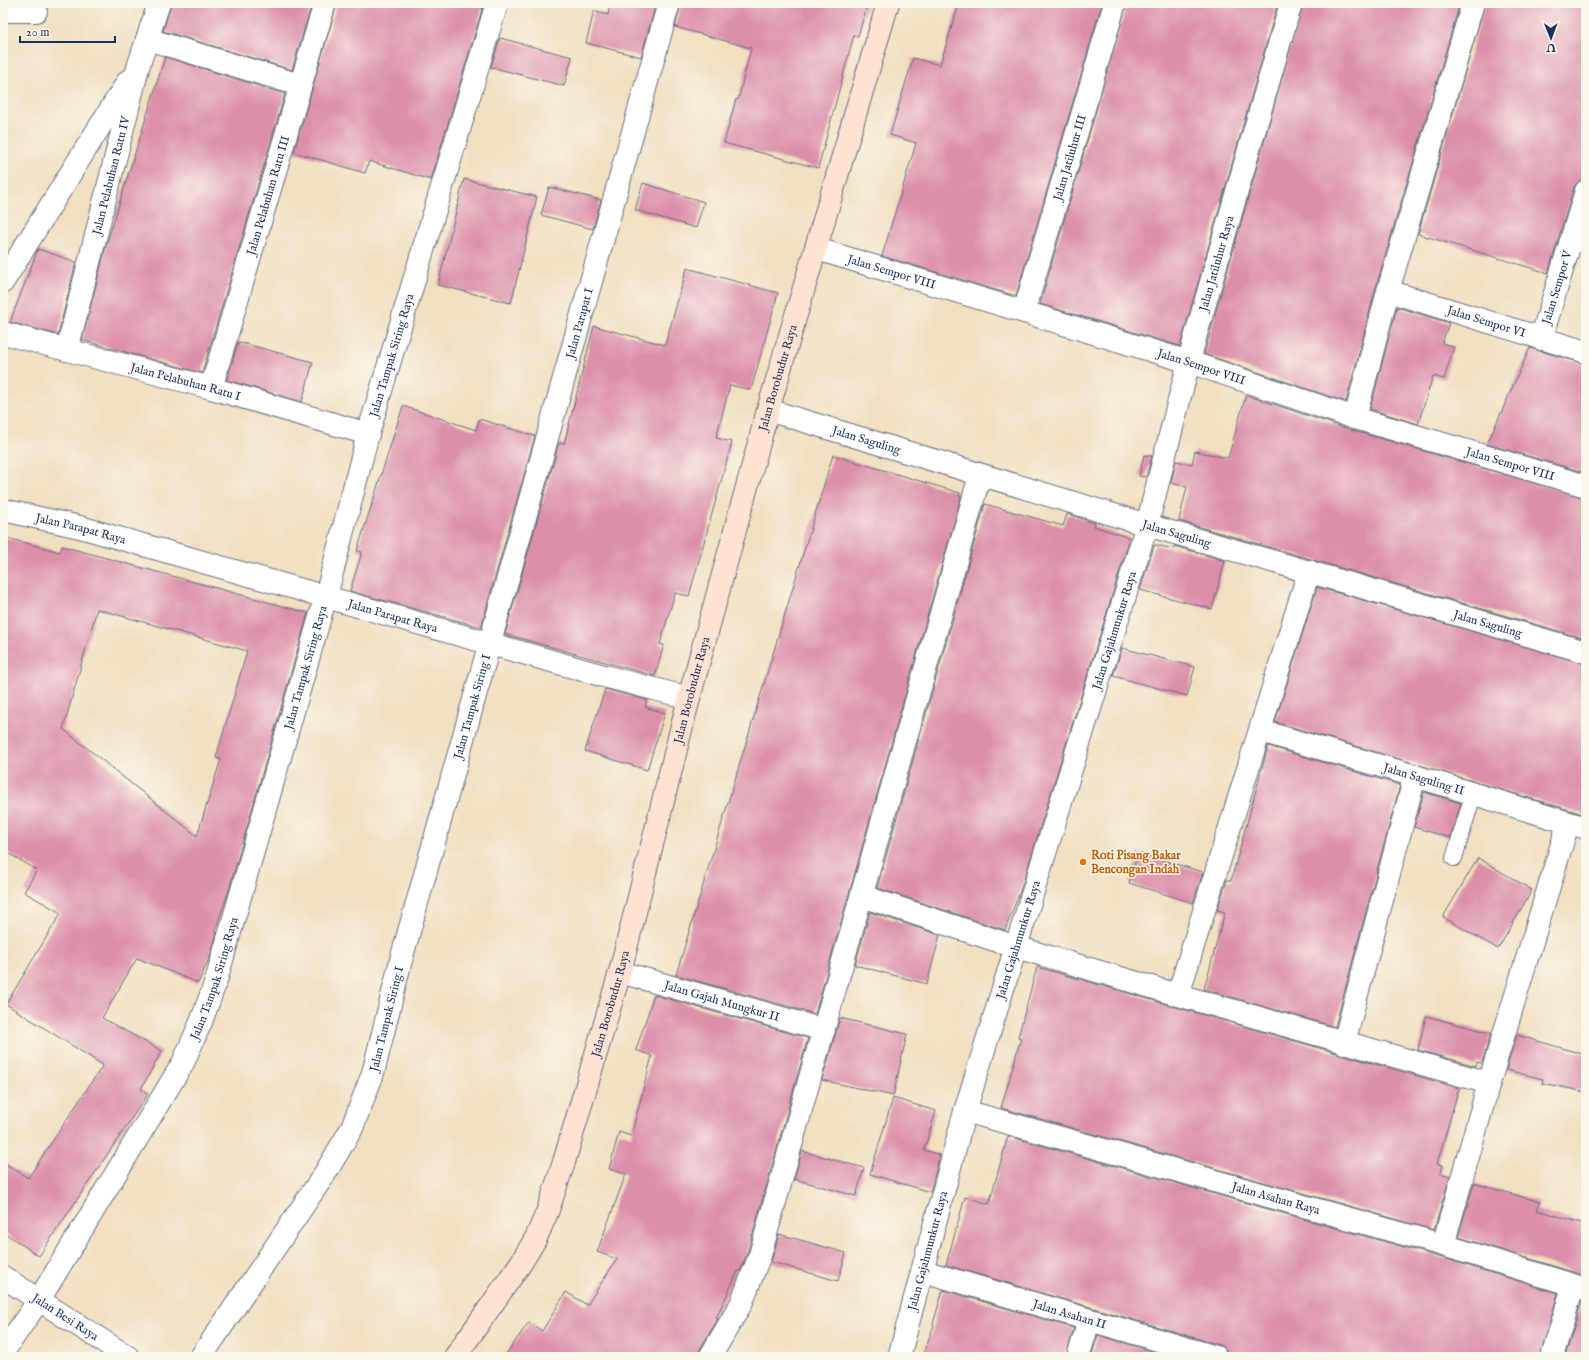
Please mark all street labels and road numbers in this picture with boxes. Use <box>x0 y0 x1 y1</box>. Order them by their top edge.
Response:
street label: Jalan Jatiluhur III <box>1049 113 1089 205</box>
street label: Jalan Pelabuhan Ratu IV <box>88 114 133 238</box>
street label: Jalan Pelabuhan Ratu III <box>243 134 293 259</box>
street label: Jalan Jatiluhur Raya <box>1195 213 1237 315</box>
street label: Jalan Sempor V <box>1538 248 1575 328</box>
street label: Jalan Sempor VIII <box>843 251 938 292</box>
street label: Jalan Parapat I <box>562 286 596 362</box>
street label: Jalan Tampak Siring Raya <box>365 291 417 421</box>
street label: Jalan Sempor VI <box>1443 302 1527 340</box>
street label: Jalan Borobudur Raya <box>755 322 800 435</box>
street label: Jalan Sempor VIII <box>1153 345 1247 388</box>
street label: Jalan Pelabuhan Ratu I <box>127 359 243 404</box>
street label: Jalan Saguling <box>828 422 903 458</box>
street label: Jalan Sempor VIII <box>1462 443 1556 484</box>
street label: Jalan Parapat Raya <box>32 510 128 547</box>
street label: Jalan Saguling <box>1138 516 1213 551</box>
street label: Jalan Gajahmunkur Raya <box>1088 569 1140 694</box>
street label: Jalan Parapat Raya <box>344 596 440 636</box>
street label: Jalan Tampak Siring Raya <box>280 603 331 733</box>
street label: Jalan Saguling <box>1450 606 1525 641</box>
street label: Jalan Borobudur Raya <box>670 634 713 747</box>
street label: Jalan Tampak Siring I <box>450 652 494 763</box>
street label: Jalan Saguling II <box>1380 759 1466 798</box>
street label: Jalan Gajahmunkur Raya <box>992 878 1044 1003</box>
street label: Jalan Tampak Siring Raya <box>186 915 242 1044</box>
street label: Jalan Borobudur Raya <box>587 948 633 1061</box>
street label: Jalan Tampak Siring I <box>366 965 407 1075</box>
street label: Jalan Gajah Mungkur II <box>660 977 781 1025</box>
street label: Jalan Asahan Raya <box>1228 1178 1322 1218</box>
street label: Jalan Gajahmunkur Raya <box>904 1189 951 1314</box>
street label: Jalan Besi Raya <box>27 1289 102 1344</box>
street label: Jalan Asahan II <box>1029 1296 1108 1332</box>

